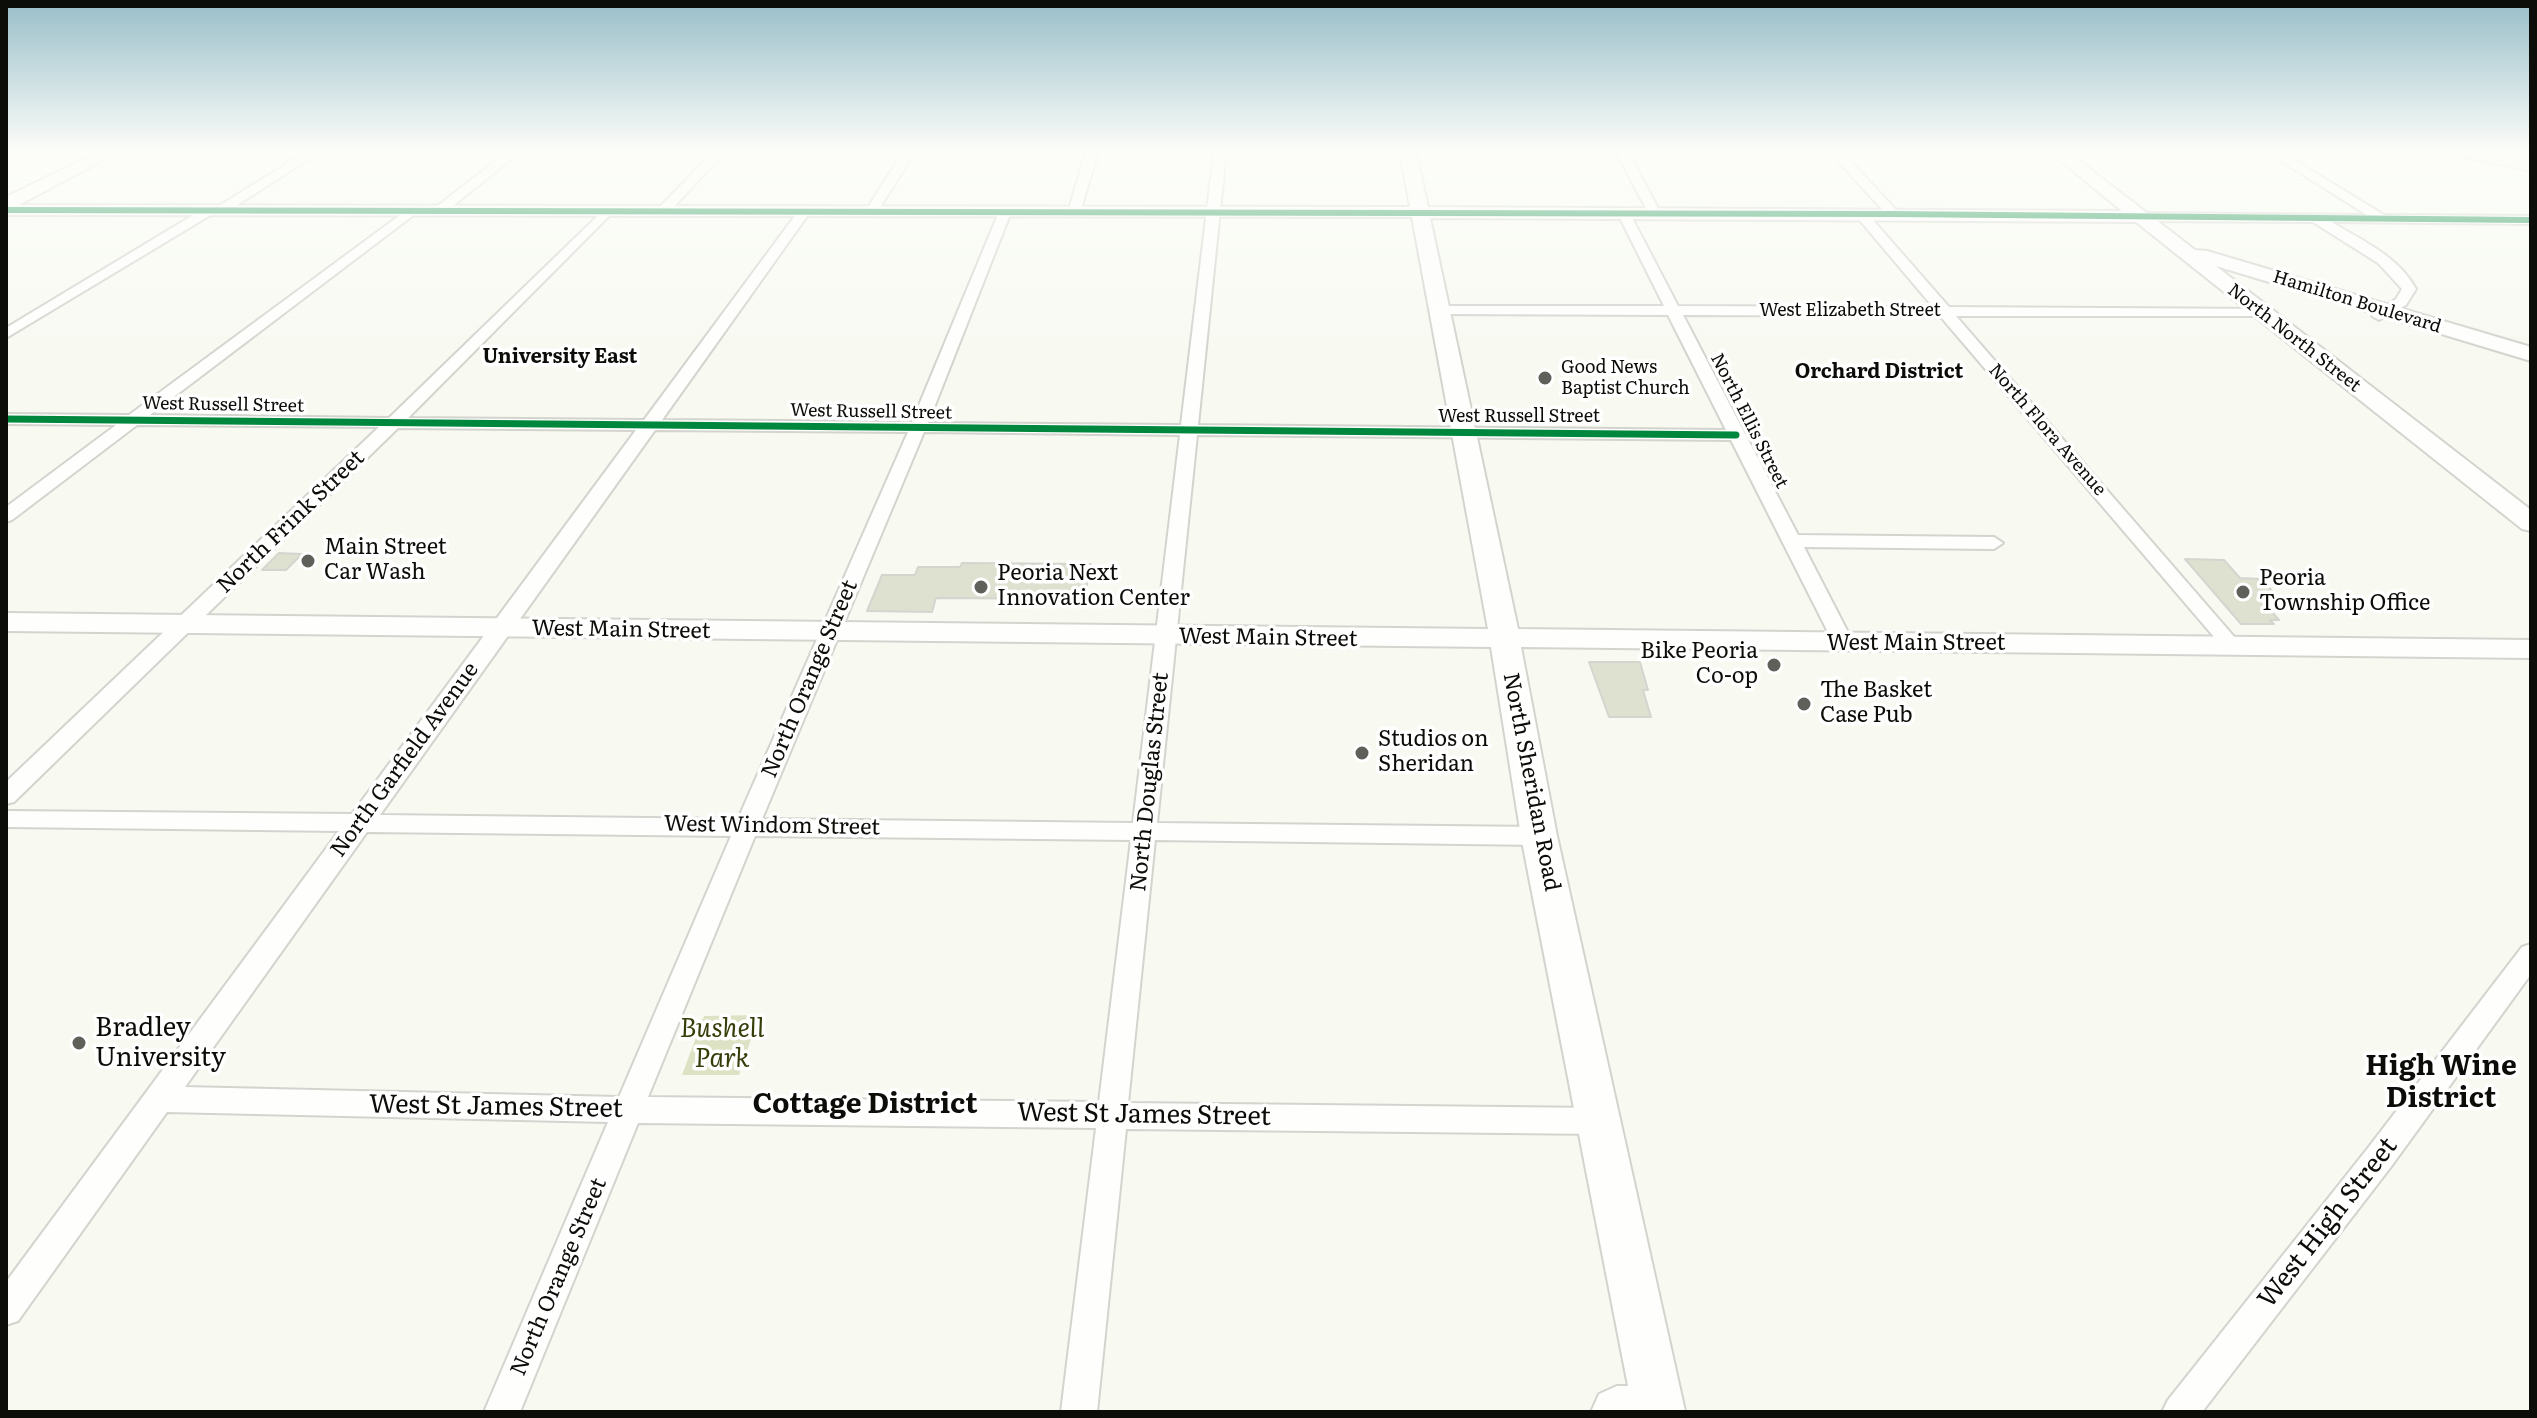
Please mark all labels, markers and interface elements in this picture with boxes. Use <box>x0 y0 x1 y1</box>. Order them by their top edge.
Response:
street label: Hamilton Boulevard <box>2270 266 2444 338</box>
street label: North North Street <box>2223 279 2365 397</box>
street label: West Elizabeth Street <box>1759 300 1941 322</box>
district label: University East <box>483 345 637 369</box>
street label: North Ellis Street <box>1706 350 1792 492</box>
place label: Good News Baptist Church <box>1561 357 1690 400</box>
district label: Orchard District <box>1795 360 1963 384</box>
street label: North Flora Avenue <box>1984 360 2110 500</box>
marker: Good News Baptist Church <box>1536 369 1554 387</box>
street label: West Russell Street <box>142 393 304 417</box>
street label: West Russell Street <box>790 400 952 424</box>
street label: West Russell Street <box>1438 406 1600 428</box>
street label: North Frink Street <box>212 445 370 599</box>
place label: Main Street Car Wash <box>324 535 447 586</box>
marker: Main Street Car Wash <box>299 552 317 570</box>
place label: Peoria Next Innovation Center <box>997 561 1190 612</box>
place label: Peoria Township Office <box>2259 566 2430 618</box>
street label: North Orange Street <box>756 576 864 782</box>
marker: Peoria Next Innovation Center <box>972 578 990 596</box>
marker: Peoria Township Office <box>2234 583 2252 601</box>
street label: West Main Street <box>531 615 711 645</box>
street label: West Main Street <box>1178 623 1358 653</box>
street label: West Main Street <box>1827 631 2005 657</box>
place label: Bike Peoria Co-op <box>1640 639 1758 690</box>
marker: Bike Peoria Co-op <box>1765 656 1783 674</box>
street label: North Garfield Avenue <box>325 657 485 863</box>
street label: North Sheridan Road <box>1497 670 1565 894</box>
street label: North Douglas Street <box>1125 671 1175 893</box>
place label: The Basket Case Pub <box>1820 678 1932 730</box>
marker: The Basket Case Pub <box>1795 695 1813 713</box>
place label: Studios on Sheridan <box>1378 727 1488 778</box>
marker: Studios on Sheridan <box>1353 744 1371 762</box>
street label: West Windom Street <box>664 811 880 841</box>
place label: Bradley University <box>95 1012 226 1074</box>
park label: Bushell Park <box>680 1013 764 1074</box>
marker: Bradley University <box>70 1034 88 1052</box>
district label: High Wine District <box>2365 1050 2517 1116</box>
district label: Cottage District <box>752 1088 978 1122</box>
street label: West St James Street <box>369 1089 623 1125</box>
street label: West St James Street <box>1017 1097 1271 1133</box>
street label: West High Street <box>2252 1131 2404 1315</box>
street label: North Orange Street <box>505 1174 613 1380</box>

